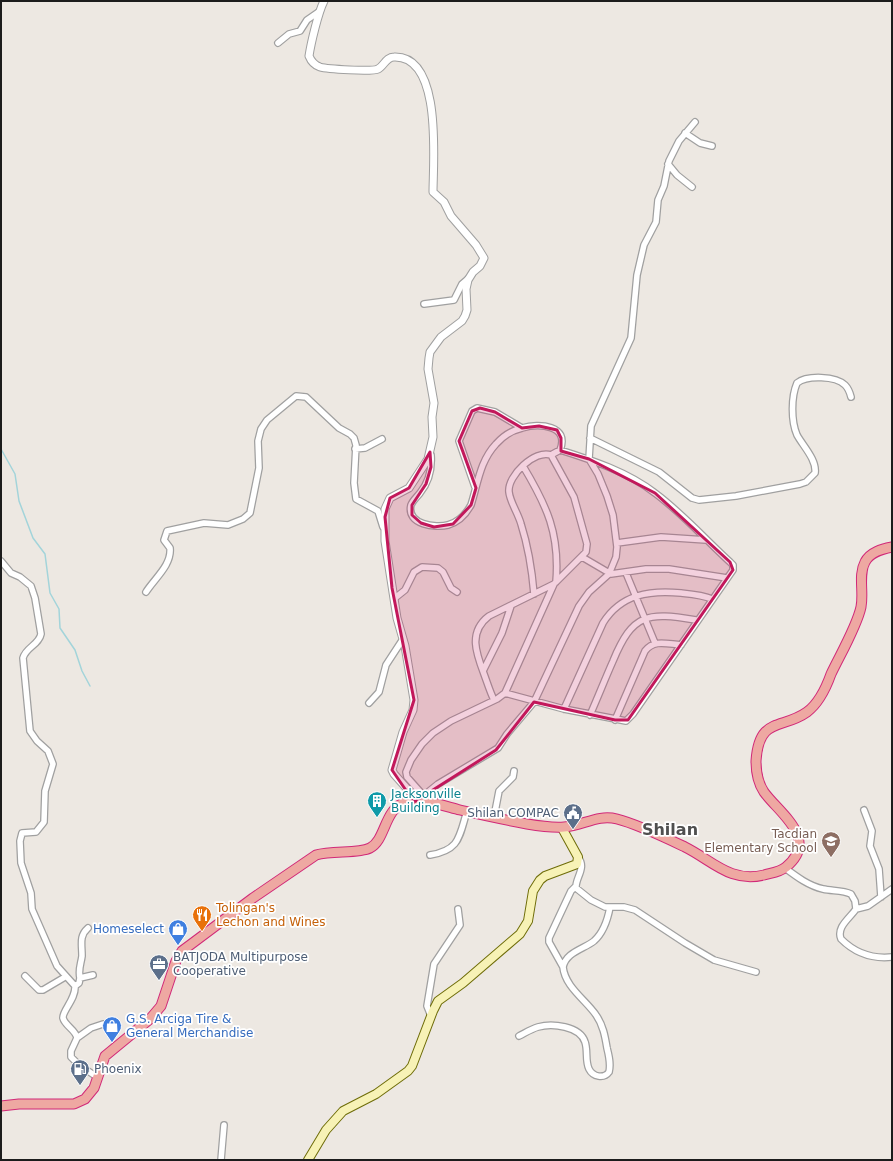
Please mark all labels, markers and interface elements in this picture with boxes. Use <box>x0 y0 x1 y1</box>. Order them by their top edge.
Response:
place label: Jacksonville Building <box>390 787 461 815</box>
building icon: Jacksonville Building <box>366 790 388 818</box>
public building icon: Shilan COMPAC <box>562 802 584 830</box>
place label: Shilan COMPAC <box>467 806 559 820</box>
district label: Shilan <box>642 820 698 839</box>
place label: Tacdian Elementary School <box>704 827 817 855</box>
school or university icon: Tacdian Elementary School <box>820 830 842 858</box>
place label: Tolingan's Lechon and Wines <box>215 901 325 929</box>
restaurant icon: Tolingan's Lechon and Wines <box>191 904 213 932</box>
shop icon: Homeselect <box>167 918 189 946</box>
place label: Homeselect <box>93 922 164 936</box>
place label: BATJODA Multipurpose Cooperative <box>173 950 308 978</box>
office icon: BATJODA Multipurpose Cooperative <box>148 953 170 981</box>
place label: G.S. Arciga Tire & General Merchandise <box>126 1012 253 1040</box>
shop icon: G.S. Arciga Tire & General Merchandise <box>101 1015 123 1043</box>
fuel station icon: Phoenix <box>69 1058 91 1086</box>
place label: Phoenix <box>94 1062 142 1076</box>

